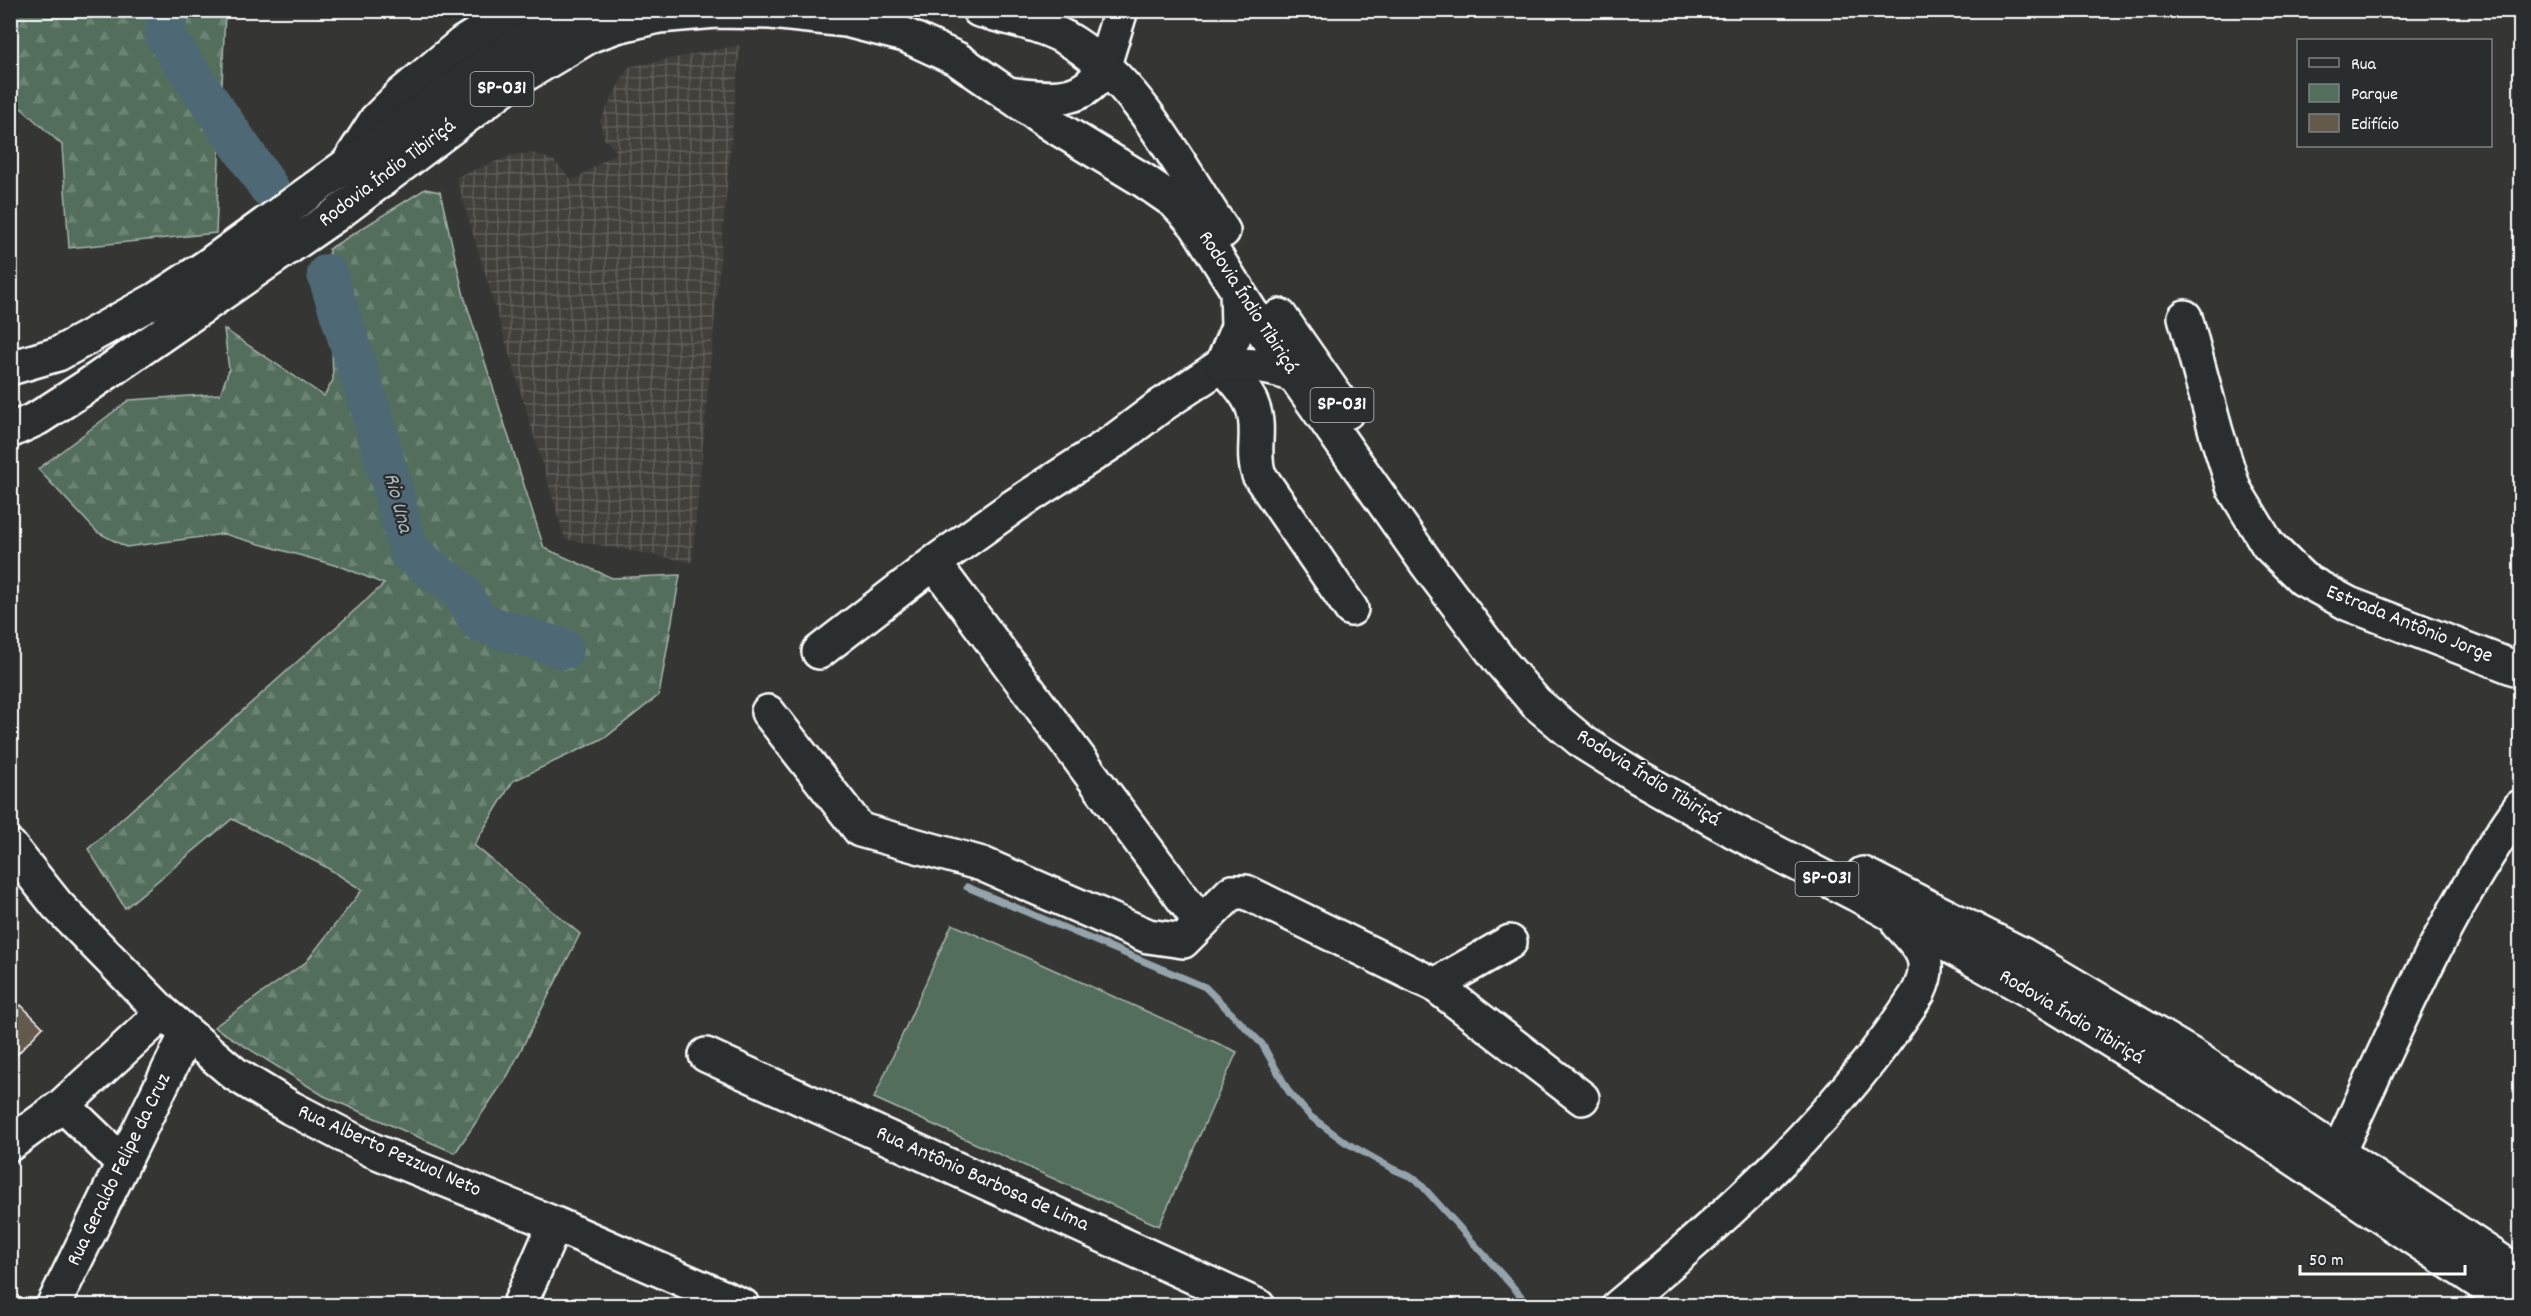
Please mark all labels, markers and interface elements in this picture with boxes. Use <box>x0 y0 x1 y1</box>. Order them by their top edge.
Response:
legend <box>2297 39 2492 147</box>
text: Rua <box>2351 53 2377 78</box>
road number: SP-031 <box>470 72 534 106</box>
text: Parque <box>2351 83 2398 108</box>
street label: Rodovia Índio Tibiriçá <box>313 112 463 236</box>
text: Edifício <box>2351 113 2399 138</box>
street label: Rodovia Índio Tibiriçá <box>1189 226 1305 381</box>
road number: SP-031 <box>1310 388 1374 422</box>
water label: Rio Una <box>374 470 420 538</box>
street label: Estrada Antônio Jorge <box>2321 578 2497 672</box>
street label: Rodovia Índio Tibiriçá <box>1570 723 1726 836</box>
road number: SP-031 <box>1796 862 1858 896</box>
street label: Rodovia Índio Tibiriçá <box>1992 963 2150 1074</box>
street label: Rua Geraldo Felipe da Cruz <box>60 1068 180 1272</box>
street label: Rua Alberto Pezzuol Neto <box>292 1098 486 1206</box>
street label: Rua Antônio Barbosa de Lima <box>871 1120 1094 1241</box>
scale bar <box>2300 1238 2465 1276</box>
text: 50 m <box>2309 1249 2344 1274</box>

